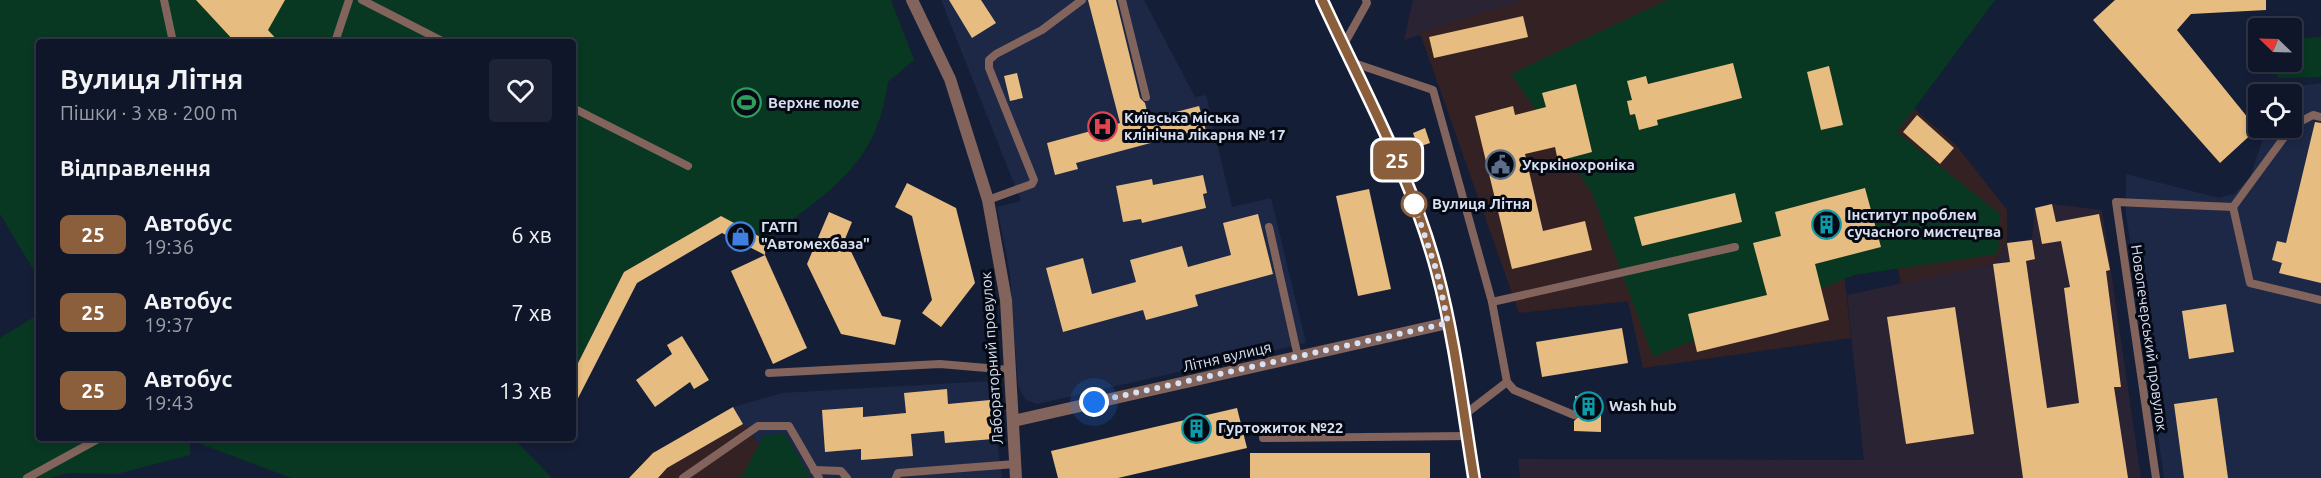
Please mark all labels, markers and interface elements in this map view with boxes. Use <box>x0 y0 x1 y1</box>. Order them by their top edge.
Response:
north arrow <box>2248 18 2302 72</box>
map controls <box>2248 18 2302 138</box>
button: heart <box>489 59 552 122</box>
text: Вулиця Літня <box>60 63 243 94</box>
button: locate <box>2248 84 2302 138</box>
sports icon: Верхнє поле <box>731 87 763 119</box>
place label: Верхнє поле <box>768 94 860 111</box>
text: Пішки · 3 хв · 200 m <box>60 101 238 124</box>
place label: Київська міська клінічна лікарня № 17 <box>1124 109 1285 143</box>
hospital icon: Київська міська клінічна лікарня № 17 <box>1087 111 1119 143</box>
line badge: 25 <box>1370 140 1424 180</box>
text: 25 <box>1385 148 1409 172</box>
public building icon: Укркінохроніка <box>1485 149 1517 181</box>
text: Відправлення <box>60 155 211 180</box>
place label: Укркінохроніка <box>1522 156 1635 173</box>
marker: Вулиця Літня <box>1401 191 1427 217</box>
place label: Вулиця Літня <box>1432 195 1530 212</box>
place label: Інститут проблем сучасного мистецтва <box>1847 206 2001 240</box>
building icon: Інститут проблем сучасного мистецтва <box>1810 208 1842 240</box>
text: Автобус <box>144 210 232 235</box>
place label: ГАТП "Автомехбаза" <box>761 218 870 252</box>
shop icon: ГАТП "Автомехбаза" <box>724 220 756 252</box>
text: 25 <box>81 222 105 246</box>
text: 6 хв <box>511 222 552 247</box>
text: 19:36 <box>144 235 194 258</box>
street label: Новопечерський провулок <box>2128 243 2171 433</box>
street label: Лабораторний провулок <box>977 271 1006 445</box>
text: Автобус <box>144 288 232 313</box>
text: 25 <box>81 300 105 324</box>
text: 7 хв <box>511 300 552 325</box>
text: 19:37 <box>144 313 194 336</box>
street label: Літня вулиця <box>1181 338 1273 375</box>
text: Автобус <box>144 366 232 391</box>
text: 25 <box>81 378 105 402</box>
text: 13 хв <box>499 378 552 403</box>
your location <box>1079 387 1109 417</box>
building icon: Wash hub <box>1572 390 1604 422</box>
text: 19:43 <box>144 391 194 414</box>
place label: Wash hub <box>1609 397 1677 414</box>
building icon: Гуртожиток №22 <box>1181 412 1213 444</box>
place label: Гуртожиток №22 <box>1218 419 1344 436</box>

